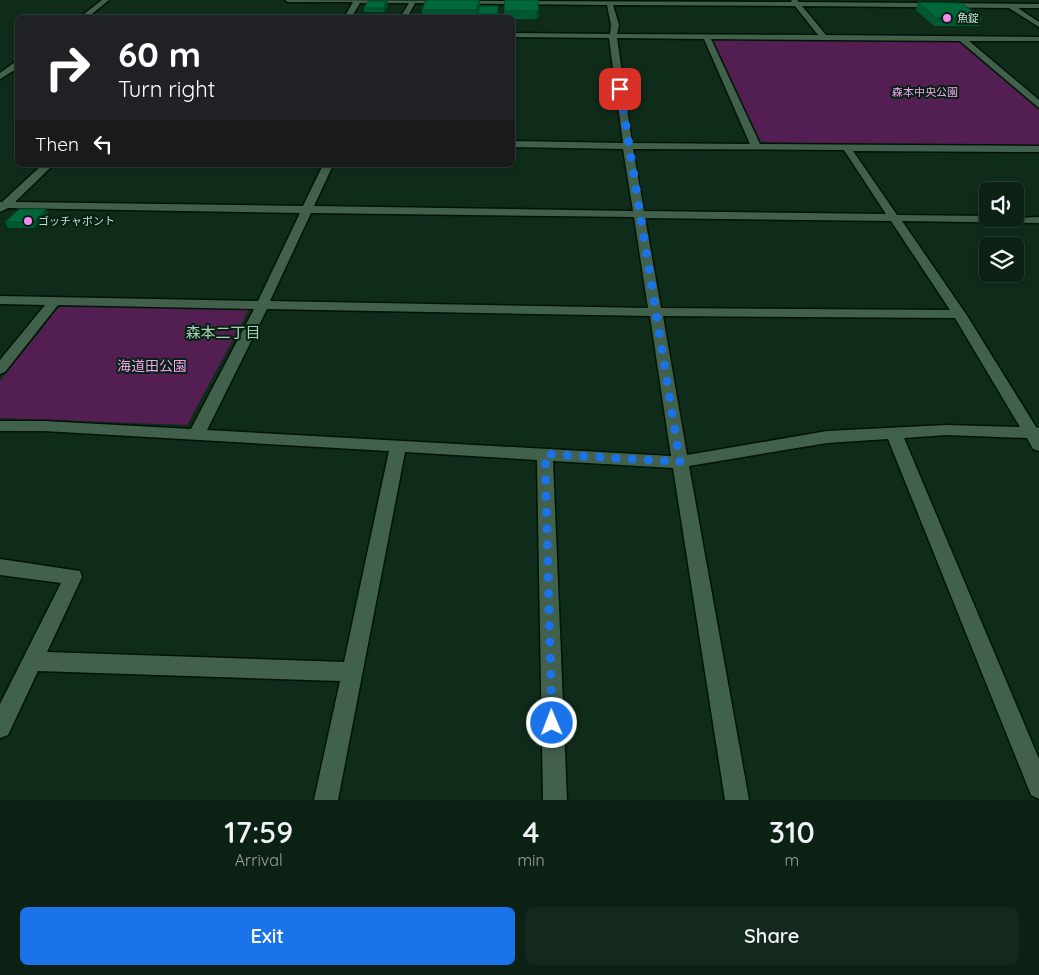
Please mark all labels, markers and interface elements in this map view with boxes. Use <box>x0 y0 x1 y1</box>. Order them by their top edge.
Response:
place label: 魚錠 <box>957 11 979 25</box>
marker: 魚錠 <box>941 12 953 24</box>
text: 60 m <box>118 32 201 76</box>
icon: right <box>35 35 100 100</box>
pin <box>599 68 641 110</box>
text: Turn right <box>118 75 215 103</box>
icon: arrive <box>606 75 634 103</box>
park label: 森本中央公園 <box>892 85 958 99</box>
icon: left <box>89 130 117 158</box>
text: Then <box>35 132 79 156</box>
map controls <box>979 182 1024 282</box>
button: sound <box>979 182 1024 227</box>
place label: ゴッチャポント <box>38 214 115 228</box>
marker: ゴッチャポント <box>22 215 34 227</box>
button: layers <box>979 237 1024 282</box>
district label: 森本二丁目 <box>185 323 261 342</box>
park label: 海道田公園 <box>117 357 187 375</box>
position arrow <box>525 696 577 748</box>
text: 17:59 <box>224 813 293 851</box>
text: 4 <box>523 813 540 851</box>
text: 310 <box>769 813 815 851</box>
text: Arrival <box>235 850 283 870</box>
text: min <box>517 850 545 870</box>
text: m <box>785 850 799 870</box>
button: Exit <box>20 907 515 965</box>
button: Share <box>525 907 1019 965</box>

